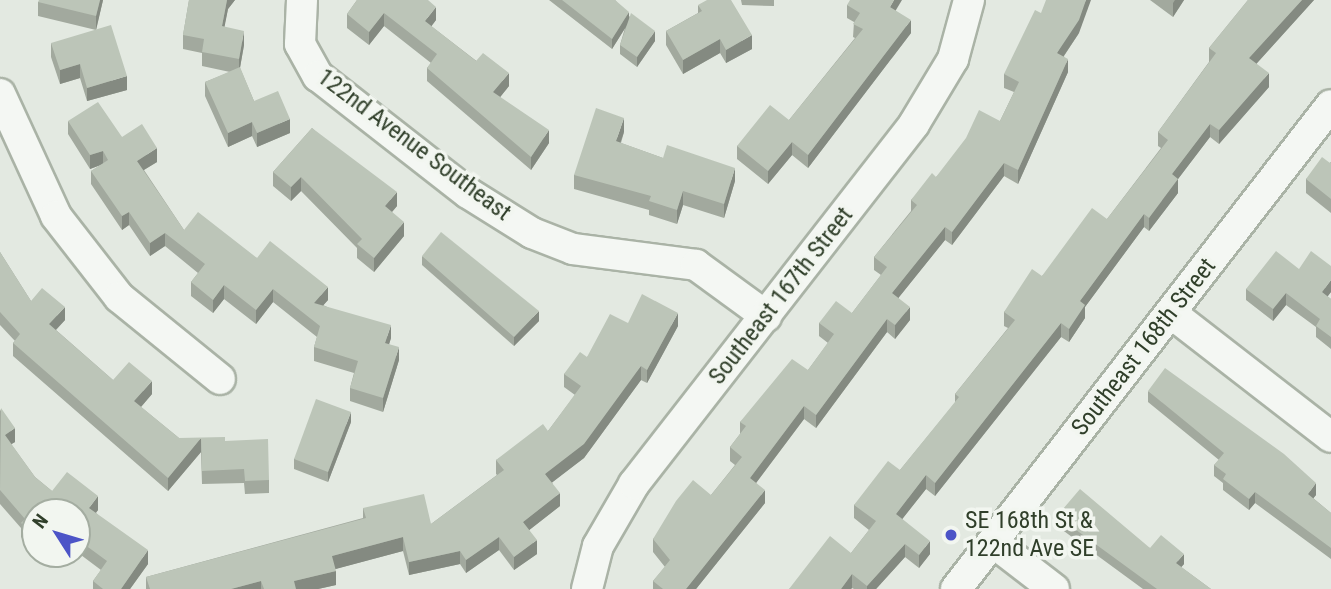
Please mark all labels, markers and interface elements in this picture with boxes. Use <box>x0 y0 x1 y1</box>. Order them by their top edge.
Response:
street label: 122nd Avenue Southeast <box>312 63 516 227</box>
street label: Southeast 167th Street <box>703 202 859 390</box>
street label: Southeast 168th Street <box>1066 253 1222 441</box>
north arrow <box>21 498 91 568</box>
place label: SE 168th St & 122nd Ave SE <box>965 507 1094 563</box>
text: N <box>28 510 53 533</box>
marker: SE 168th St & 122nd Ave SE <box>943 527 959 543</box>

